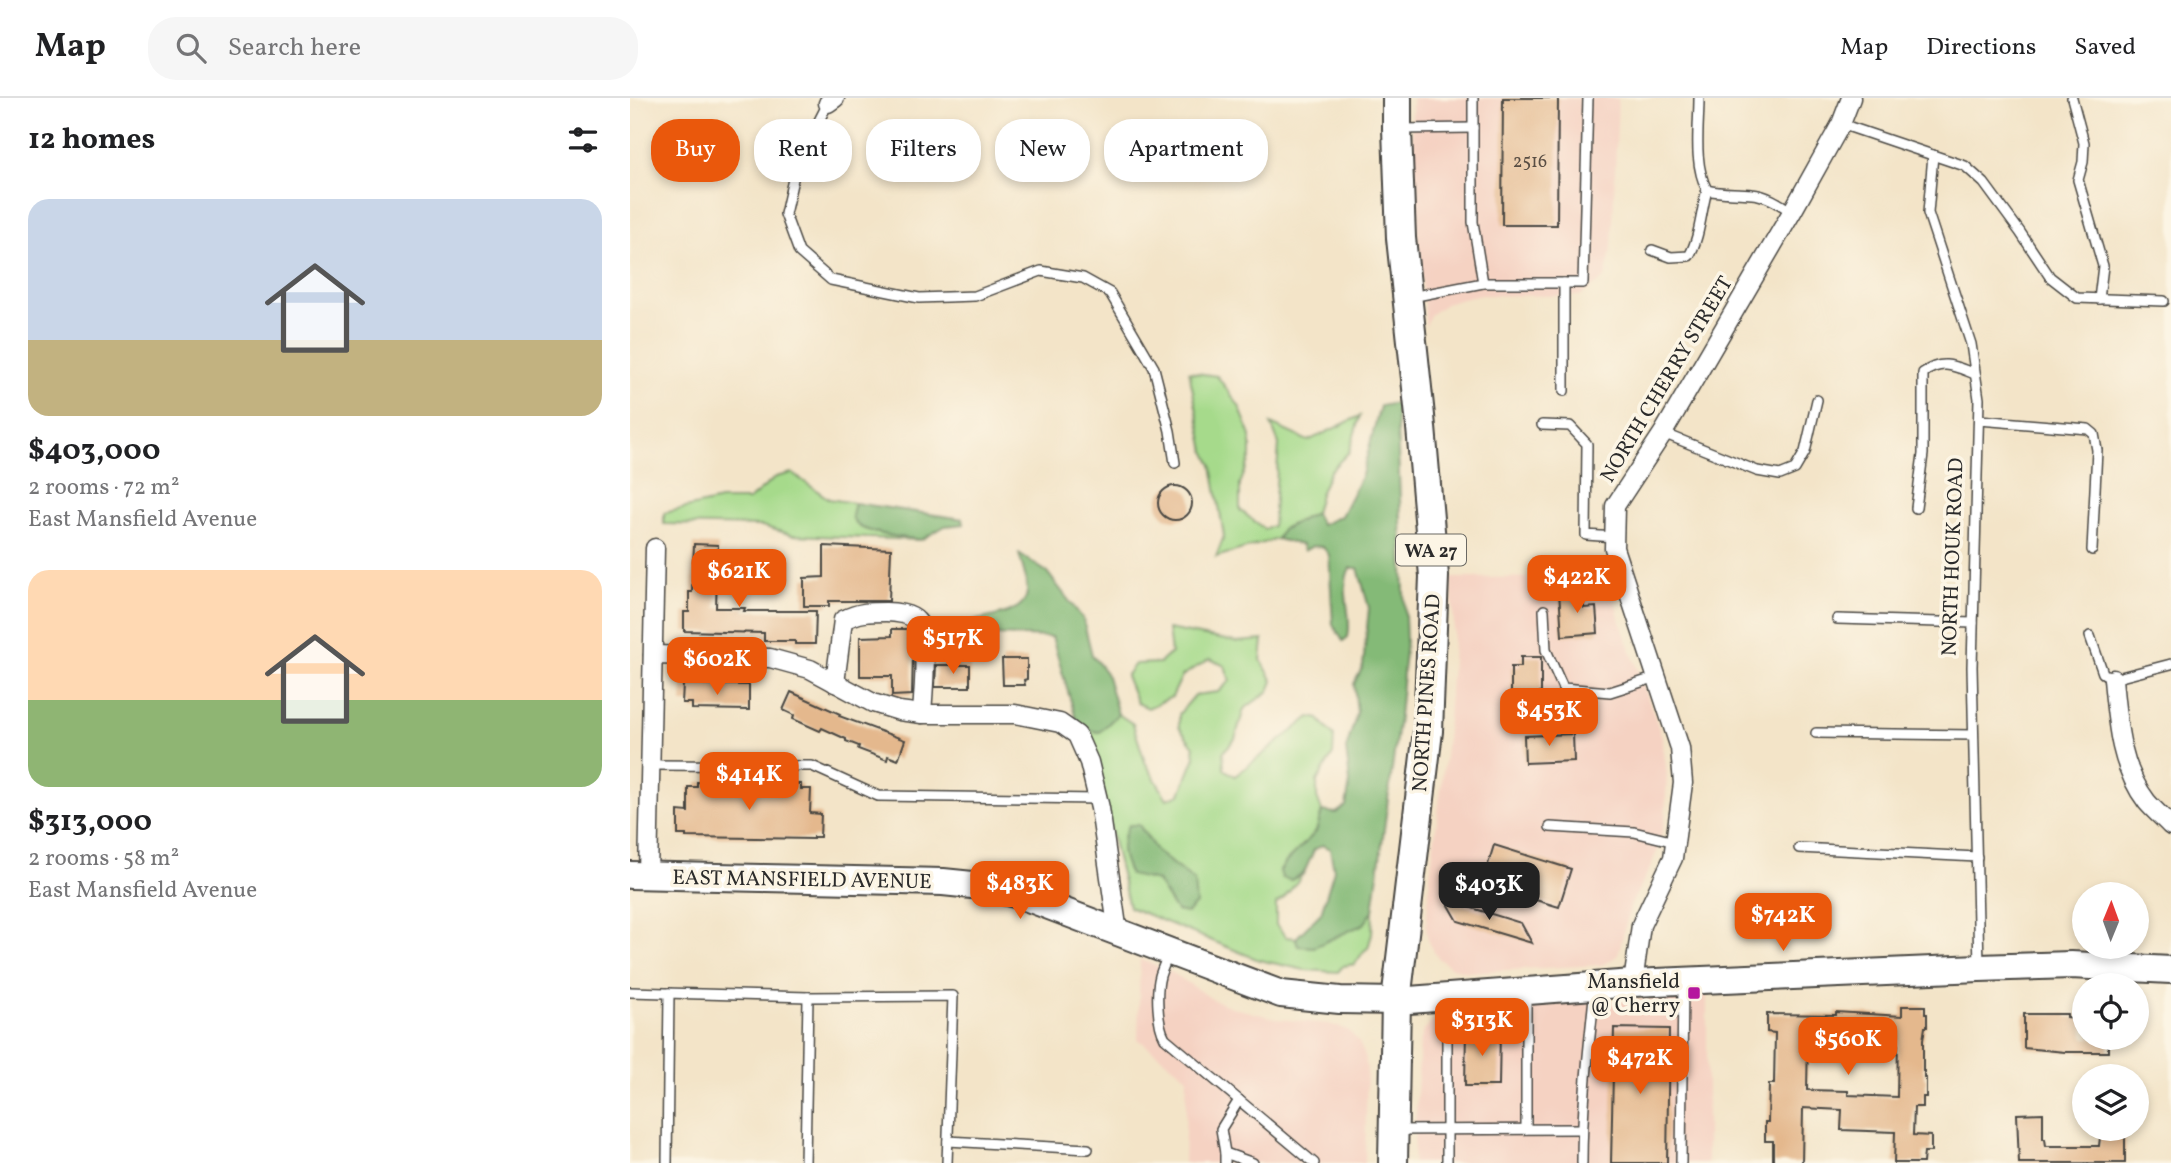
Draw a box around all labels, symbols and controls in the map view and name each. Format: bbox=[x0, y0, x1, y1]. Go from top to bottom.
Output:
search box bbox=[148, 17, 638, 80]
text: Map bbox=[35, 25, 106, 71]
icon: search bbox=[172, 29, 210, 67]
text: Search here bbox=[228, 30, 361, 66]
text: Map bbox=[1840, 31, 1888, 65]
text: Directions bbox=[1926, 31, 2036, 65]
text: Saved bbox=[2074, 31, 2136, 65]
text: 12 homes bbox=[28, 119, 155, 161]
chip: Buy bbox=[651, 119, 740, 182]
chip: Rent bbox=[754, 119, 852, 182]
chip: Filters bbox=[866, 119, 981, 182]
chip: New bbox=[995, 119, 1090, 182]
chip: Apartment bbox=[1104, 119, 1268, 182]
icon: filters bbox=[564, 121, 602, 159]
house number: 2516 bbox=[1513, 150, 1547, 175]
icon: home bbox=[252, 245, 378, 371]
street label: NORTH CHERRY STREET bbox=[1594, 271, 1741, 488]
text: $403,000 bbox=[28, 430, 160, 472]
street label: NORTH HOUK ROAD bbox=[1936, 457, 1971, 657]
text: 2 rooms · 72 m² bbox=[28, 472, 179, 504]
text: East Mansfield Avenue bbox=[28, 504, 257, 536]
road number: WA 27 bbox=[1396, 534, 1466, 565]
pin: $621K bbox=[690, 550, 788, 609]
text: $621K bbox=[707, 556, 771, 588]
pin: $422K bbox=[1528, 556, 1626, 615]
text: $422K bbox=[1543, 562, 1611, 594]
street label: NORTH PINES ROAD bbox=[1406, 593, 1449, 793]
icon: home bbox=[252, 616, 378, 742]
pin: $517K bbox=[904, 616, 1002, 676]
text: $517K bbox=[923, 623, 983, 655]
pin: $602K bbox=[668, 638, 766, 697]
text: $602K bbox=[683, 644, 751, 676]
pin: $453K bbox=[1500, 688, 1598, 748]
text: $453K bbox=[1516, 695, 1582, 727]
pin: $414K bbox=[700, 752, 798, 812]
text: $414K bbox=[716, 759, 782, 791]
text: $313,000 bbox=[28, 801, 152, 843]
text: 2 rooms · 58 m² bbox=[28, 843, 179, 875]
pin: $483K bbox=[971, 862, 1069, 921]
pin: $403K bbox=[1440, 862, 1538, 922]
street label: EAST MANSFIELD AVENUE bbox=[672, 864, 932, 897]
text: $483K bbox=[986, 868, 1054, 900]
text: $403K bbox=[1455, 869, 1523, 901]
text: East Mansfield Avenue bbox=[28, 875, 257, 907]
north arrow bbox=[2072, 882, 2149, 959]
map controls bbox=[2072, 882, 2149, 1141]
pin: $742K bbox=[1734, 894, 1832, 953]
text: $742K bbox=[1751, 900, 1815, 932]
place label: Mansfield @ Cherry bbox=[1587, 968, 1681, 1021]
button: locate bbox=[2072, 973, 2149, 1050]
marker: Mansfield @ Cherry bbox=[1686, 985, 1702, 1001]
pin: $313K bbox=[1433, 998, 1531, 1058]
text: $313K bbox=[1451, 1005, 1513, 1037]
pin: $560K bbox=[1799, 1018, 1897, 1077]
text: $560K bbox=[1814, 1024, 1882, 1056]
pin: $472K bbox=[1591, 1037, 1689, 1096]
text: $472K bbox=[1607, 1043, 1673, 1075]
button: layers bbox=[2072, 1064, 2149, 1141]

